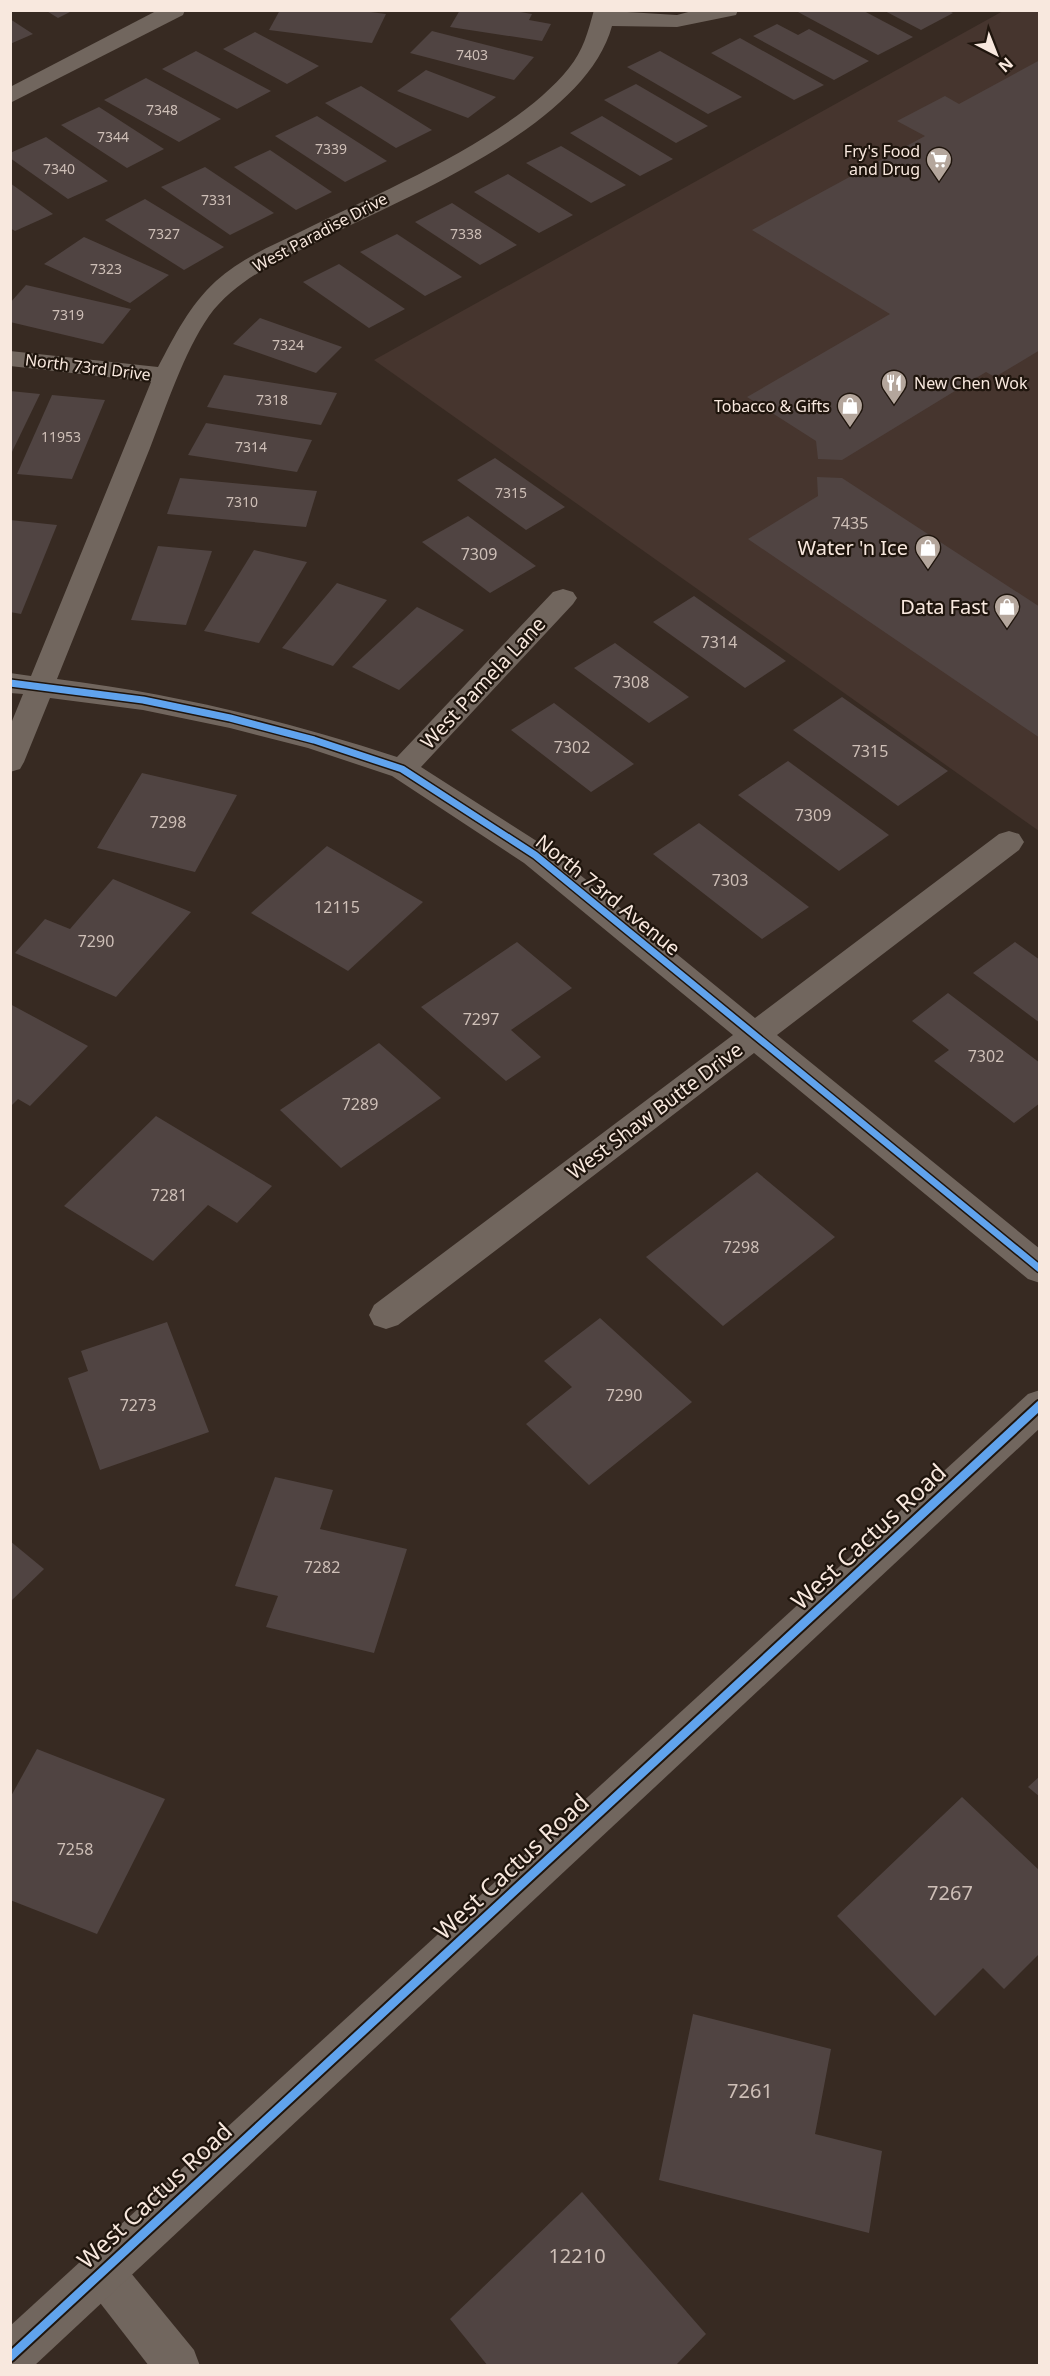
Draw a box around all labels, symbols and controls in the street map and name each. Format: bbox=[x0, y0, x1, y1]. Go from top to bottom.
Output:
north arrow bbox=[966, 24, 1026, 84]
house number: 7403 bbox=[456, 45, 488, 64]
text: N bbox=[994, 53, 1018, 78]
house number: 7348 bbox=[146, 100, 178, 119]
house number: 7344 bbox=[97, 127, 129, 146]
house number: 7339 bbox=[315, 139, 347, 158]
place label: Fry's Food and Drug bbox=[844, 140, 920, 180]
supermarket icon: Fry's Food and Drug bbox=[924, 145, 954, 183]
house number: 7340 bbox=[43, 159, 75, 178]
street label: West Paradise Drive bbox=[249, 187, 391, 277]
house number: 7331 bbox=[201, 190, 233, 209]
house number: 7327 bbox=[148, 224, 180, 243]
house number: 7338 bbox=[450, 224, 482, 243]
house number: 7323 bbox=[90, 259, 122, 278]
house number: 7319 bbox=[52, 305, 84, 324]
house number: 7324 bbox=[272, 335, 304, 354]
street label: North 73rd Drive bbox=[24, 348, 152, 386]
restaurant icon: New Chen Wok bbox=[879, 368, 909, 406]
place label: New Chen Wok bbox=[914, 372, 1028, 394]
house number: 7318 bbox=[256, 390, 288, 409]
shop icon: Tobacco & Gifts bbox=[835, 391, 865, 429]
place label: Tobacco & Gifts bbox=[714, 395, 830, 417]
house number: 11953 bbox=[41, 427, 81, 446]
house number: 7314 bbox=[235, 437, 267, 456]
house number: 7315 bbox=[495, 483, 527, 502]
house number: 7310 bbox=[226, 492, 258, 511]
house number: 7435 bbox=[832, 512, 868, 534]
shop icon: Water 'n Ice bbox=[913, 533, 943, 571]
place label: Water 'n Ice bbox=[798, 534, 908, 561]
house number: 7309 bbox=[461, 543, 497, 565]
shop icon: Data Fast bbox=[992, 592, 1022, 630]
place label: Data Fast bbox=[900, 593, 988, 620]
street label: West Pamela Lane bbox=[414, 611, 551, 755]
house number: 7314 bbox=[701, 631, 737, 653]
house number: 7308 bbox=[613, 671, 649, 693]
house number: 7302 bbox=[554, 736, 590, 758]
house number: 7315 bbox=[852, 740, 888, 762]
house number: 7309 bbox=[795, 804, 831, 826]
house number: 7298 bbox=[150, 811, 186, 833]
street label: North 73rd Avenue bbox=[530, 828, 686, 961]
house number: 7303 bbox=[712, 869, 748, 891]
house number: 12115 bbox=[314, 896, 360, 918]
house number: 7290 bbox=[78, 930, 114, 952]
house number: 7297 bbox=[463, 1008, 499, 1030]
street label: West Shaw Butte Drive bbox=[562, 1036, 748, 1185]
house number: 7302 bbox=[968, 1045, 1004, 1067]
house number: 7289 bbox=[342, 1093, 378, 1115]
house number: 7281 bbox=[151, 1184, 187, 1206]
house number: 7298 bbox=[723, 1236, 759, 1258]
house number: 7290 bbox=[606, 1384, 642, 1406]
house number: 7273 bbox=[120, 1394, 156, 1416]
street label: West Cactus Road bbox=[783, 1455, 953, 1616]
house number: 7282 bbox=[304, 1556, 340, 1578]
street label: West Cactus Road bbox=[426, 1785, 596, 1946]
house number: 7258 bbox=[57, 1838, 93, 1860]
house number: 7267 bbox=[927, 1879, 973, 1906]
house number: 7261 bbox=[727, 2077, 773, 2104]
street label: West Cactus Road bbox=[69, 2114, 239, 2275]
house number: 12210 bbox=[548, 2242, 606, 2269]

